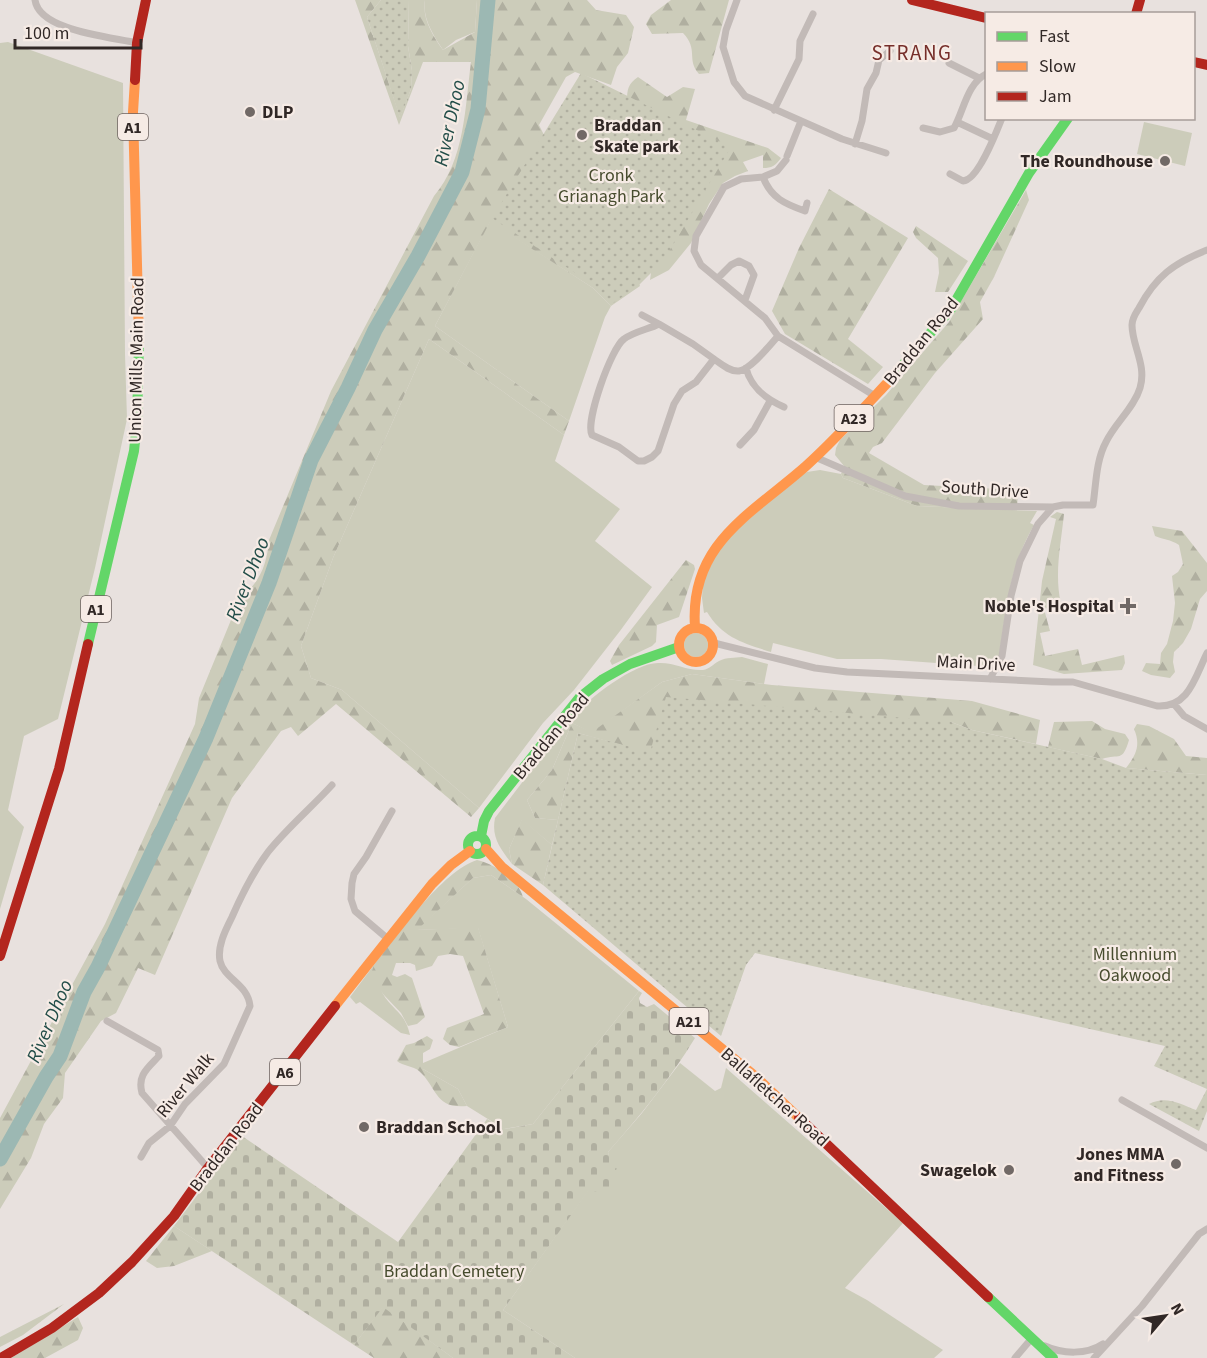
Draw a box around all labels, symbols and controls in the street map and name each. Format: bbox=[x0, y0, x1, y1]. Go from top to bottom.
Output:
scale bar bbox=[15, 12, 141, 50]
legend bbox=[985, 12, 1195, 120]
text: 100 m bbox=[24, 21, 69, 46]
text: Fast bbox=[1039, 24, 1070, 49]
district label: STRANG bbox=[872, 38, 952, 68]
text: Slow bbox=[1039, 54, 1076, 79]
water label: River Dhoo bbox=[427, 77, 473, 169]
text: Jam bbox=[1039, 84, 1072, 109]
place label: DLP bbox=[262, 100, 294, 125]
marker: DLP bbox=[243, 105, 257, 119]
place label: Braddan Skate park bbox=[594, 113, 679, 159]
road number: A1 bbox=[118, 114, 148, 140]
marker: Braddan Skate park bbox=[575, 128, 589, 142]
place label: The Roundhouse bbox=[1020, 149, 1153, 174]
marker: The Roundhouse bbox=[1158, 154, 1172, 168]
park label: Cronk Grianagh Park bbox=[558, 163, 664, 209]
street label: Union Mills Main Road bbox=[123, 277, 150, 443]
street label: Braddan Road bbox=[878, 292, 965, 391]
road number: A23 bbox=[834, 405, 874, 431]
street label: South Drive bbox=[940, 474, 1030, 505]
water label: River Dhoo bbox=[219, 533, 277, 625]
place label: Noble's Hospital bbox=[984, 594, 1114, 619]
road number: A1 bbox=[81, 596, 111, 622]
marker: Noble's Hospital bbox=[1119, 597, 1137, 615]
street label: Main Drive bbox=[936, 649, 1016, 678]
street label: Braddan Road bbox=[508, 687, 595, 785]
park label: Millennium Oakwood bbox=[1093, 942, 1177, 988]
water label: River Dhoo bbox=[20, 975, 80, 1067]
road number: A21 bbox=[670, 1008, 708, 1034]
street label: Ballafletcher Road bbox=[715, 1042, 834, 1153]
street label: River Walk bbox=[151, 1047, 220, 1123]
road number: A6 bbox=[270, 1059, 300, 1085]
street label: Braddan Road bbox=[184, 1098, 269, 1197]
place label: Braddan School bbox=[376, 1115, 501, 1140]
marker: Braddan School bbox=[357, 1120, 371, 1134]
place label: Jones MMA and Fitness bbox=[1073, 1142, 1165, 1188]
marker: Jones MMA and Fitness bbox=[1169, 1157, 1183, 1171]
place label: Swagelok bbox=[920, 1158, 997, 1183]
marker: Swagelok bbox=[1002, 1163, 1016, 1177]
park label: Braddan Cemetery bbox=[384, 1259, 525, 1284]
north arrow bbox=[1135, 1286, 1195, 1346]
text: N bbox=[1165, 1299, 1189, 1319]

